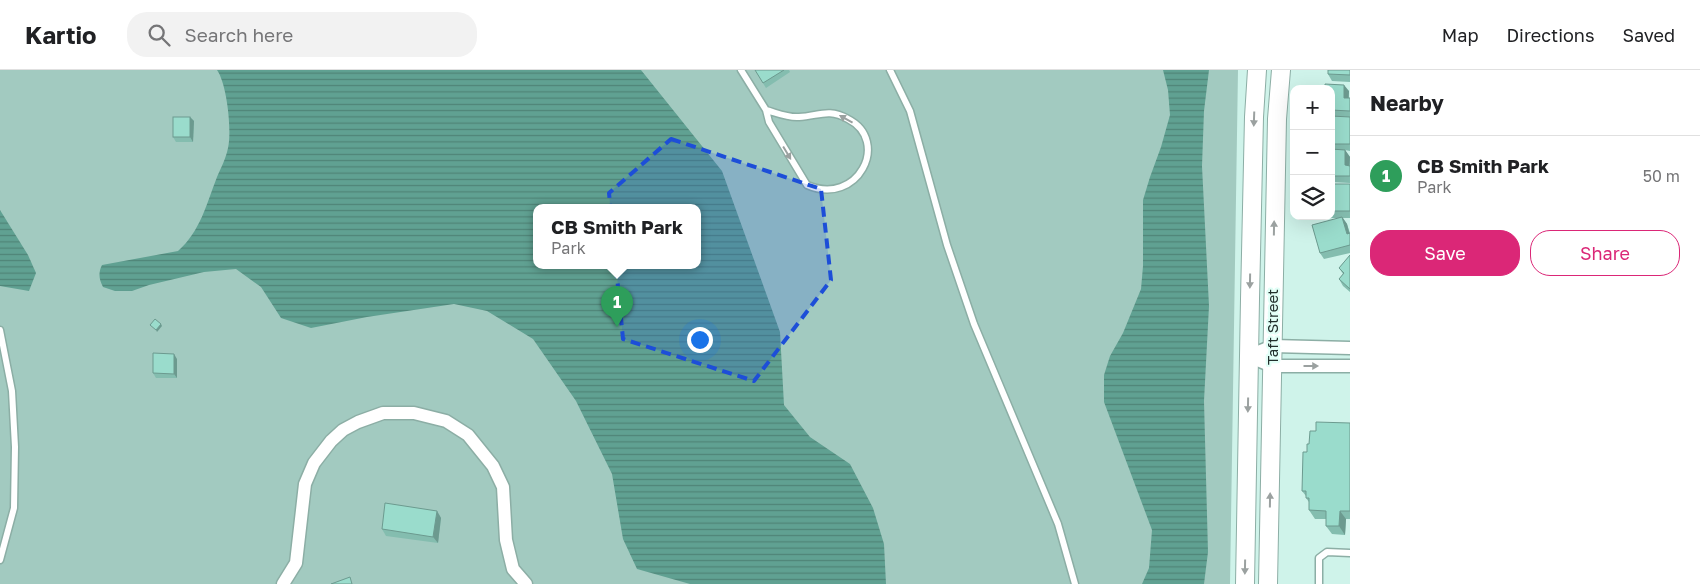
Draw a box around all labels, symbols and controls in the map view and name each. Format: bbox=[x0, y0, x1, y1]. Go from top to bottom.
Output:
search box bbox=[127, 12, 477, 57]
text: Kartio bbox=[25, 20, 97, 49]
icon: search bbox=[145, 21, 173, 49]
text: Search here bbox=[185, 23, 293, 46]
text: Map bbox=[1442, 24, 1478, 46]
text: Directions bbox=[1506, 24, 1594, 46]
text: Saved bbox=[1622, 24, 1675, 46]
map controls bbox=[1290, 85, 1335, 220]
button: + bbox=[1290, 85, 1335, 130]
text: Nearby bbox=[1370, 90, 1444, 116]
one-way arrow bbox=[1250, 111, 1258, 127]
one-way arrow bbox=[839, 115, 854, 123]
button: − bbox=[1290, 130, 1335, 175]
one-way arrow bbox=[783, 146, 792, 159]
text: CB Smith Park bbox=[1417, 154, 1549, 177]
text: 1 bbox=[1382, 166, 1390, 186]
text: 50 m bbox=[1643, 166, 1680, 186]
button: layers bbox=[1290, 175, 1335, 220]
text: Park bbox=[1417, 177, 1452, 197]
popup bbox=[533, 204, 701, 269]
text: CB Smith Park bbox=[551, 215, 683, 238]
one-way arrow bbox=[1271, 219, 1279, 235]
button: Save bbox=[1370, 230, 1520, 276]
button: Share bbox=[1530, 230, 1680, 276]
text: Park bbox=[551, 238, 586, 258]
one-way arrow bbox=[1246, 273, 1254, 289]
pin: 1 bbox=[601, 286, 633, 327]
street label: Taft Street bbox=[1263, 289, 1281, 365]
your location bbox=[687, 327, 713, 353]
one-way arrow bbox=[1303, 362, 1319, 370]
one-way arrow bbox=[1243, 397, 1251, 413]
one-way arrow bbox=[1266, 492, 1274, 508]
one-way arrow bbox=[1241, 560, 1249, 576]

